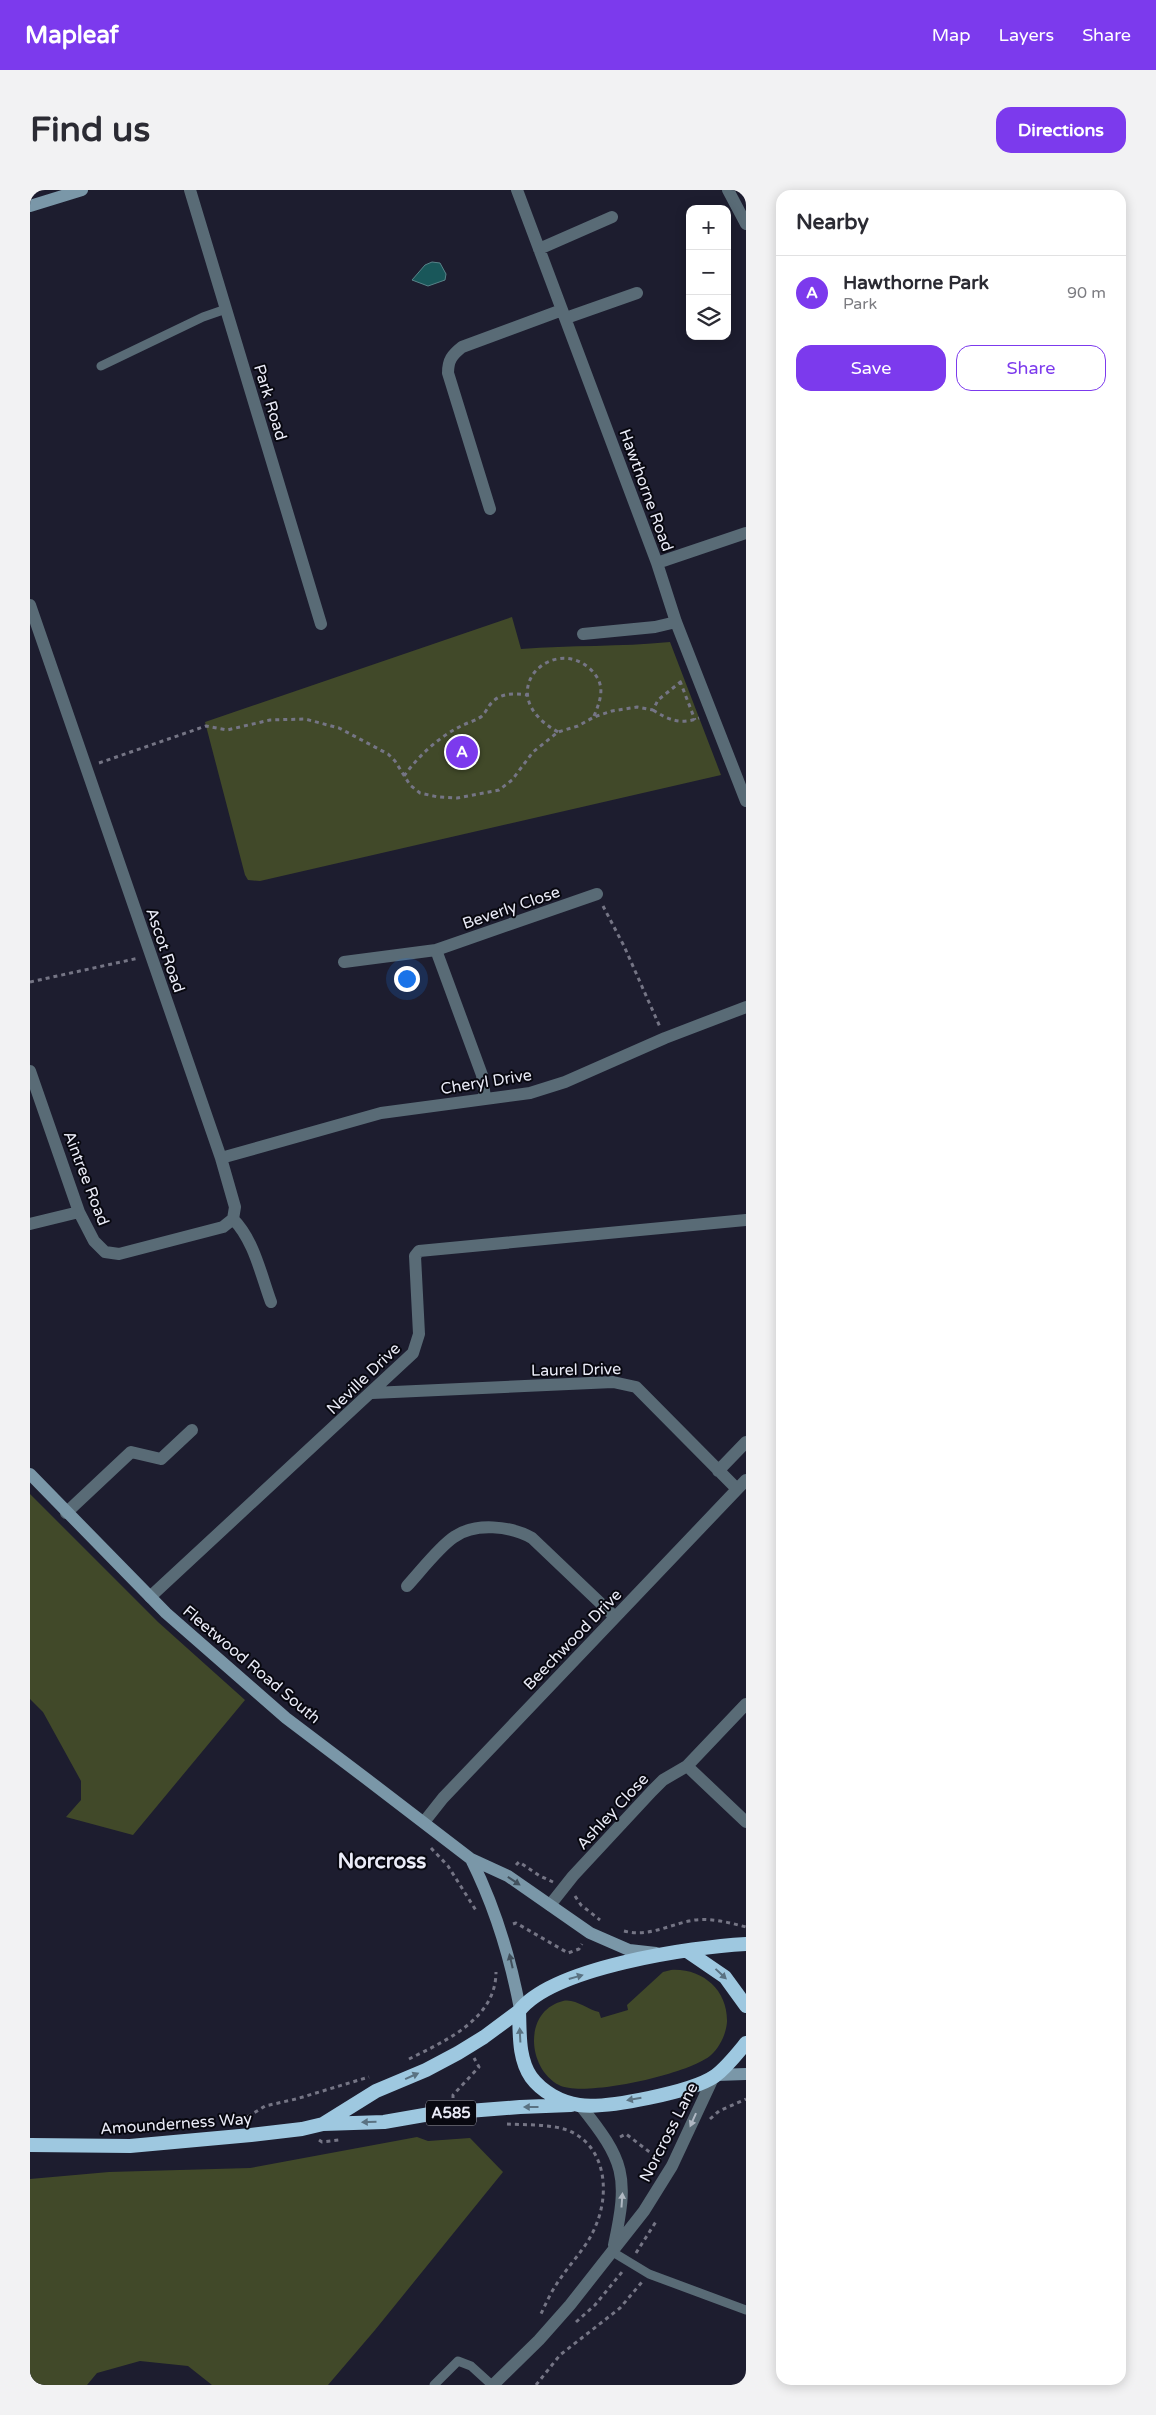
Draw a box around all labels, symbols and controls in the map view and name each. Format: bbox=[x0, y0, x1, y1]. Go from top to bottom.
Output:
text: Mapleaf bbox=[25, 21, 119, 50]
text: Map bbox=[932, 24, 971, 46]
text: Layers bbox=[999, 24, 1054, 46]
text: Share bbox=[1082, 24, 1131, 46]
button: Directions bbox=[996, 107, 1126, 153]
text: Find us bbox=[30, 109, 150, 151]
map controls bbox=[686, 205, 731, 340]
button: + bbox=[686, 205, 731, 250]
text: Nearby bbox=[796, 210, 869, 235]
button: − bbox=[686, 250, 731, 295]
text: Hawthorne Park bbox=[843, 272, 989, 294]
text: A bbox=[806, 283, 818, 303]
text: 90 m bbox=[1067, 283, 1106, 303]
text: Park bbox=[843, 294, 877, 314]
button: layers bbox=[686, 295, 731, 340]
button: Save bbox=[796, 345, 946, 391]
button: Share bbox=[956, 345, 1106, 391]
street label: Park Road bbox=[249, 362, 291, 443]
street label: Hawthorne Road bbox=[615, 426, 677, 554]
pin: A bbox=[446, 733, 478, 771]
street label: Beverly Close bbox=[460, 882, 563, 934]
street label: Ascot Road bbox=[141, 905, 189, 995]
your location bbox=[394, 966, 420, 992]
street label: Cheryl Drive bbox=[439, 1065, 533, 1099]
street label: Aintree Road bbox=[59, 1128, 113, 1229]
street label: Neville Drive bbox=[323, 1339, 405, 1419]
street label: Laurel Drive bbox=[531, 1359, 621, 1381]
street label: Beechwood Drive bbox=[519, 1585, 626, 1694]
street label: Fleetwood Road South bbox=[178, 1601, 324, 1728]
street label: Ashley Close bbox=[572, 1770, 653, 1854]
district label: Norcross bbox=[338, 1849, 426, 1874]
one-way arrow bbox=[508, 1876, 521, 1886]
one-way arrow bbox=[506, 1953, 514, 1969]
one-way arrow bbox=[714, 1968, 726, 1980]
one-way arrow bbox=[569, 1972, 584, 1980]
one-way arrow bbox=[516, 2027, 524, 2043]
one-way arrow bbox=[405, 2072, 419, 2080]
street label: Norcross Lane bbox=[635, 2079, 703, 2186]
one-way arrow bbox=[626, 2096, 642, 2104]
road number: A585 bbox=[426, 2100, 476, 2126]
one-way arrow bbox=[522, 2103, 538, 2111]
street label: Amounderness Way bbox=[99, 2109, 253, 2139]
one-way arrow bbox=[689, 2113, 697, 2127]
one-way arrow bbox=[361, 2119, 377, 2127]
one-way arrow bbox=[619, 2192, 627, 2208]

